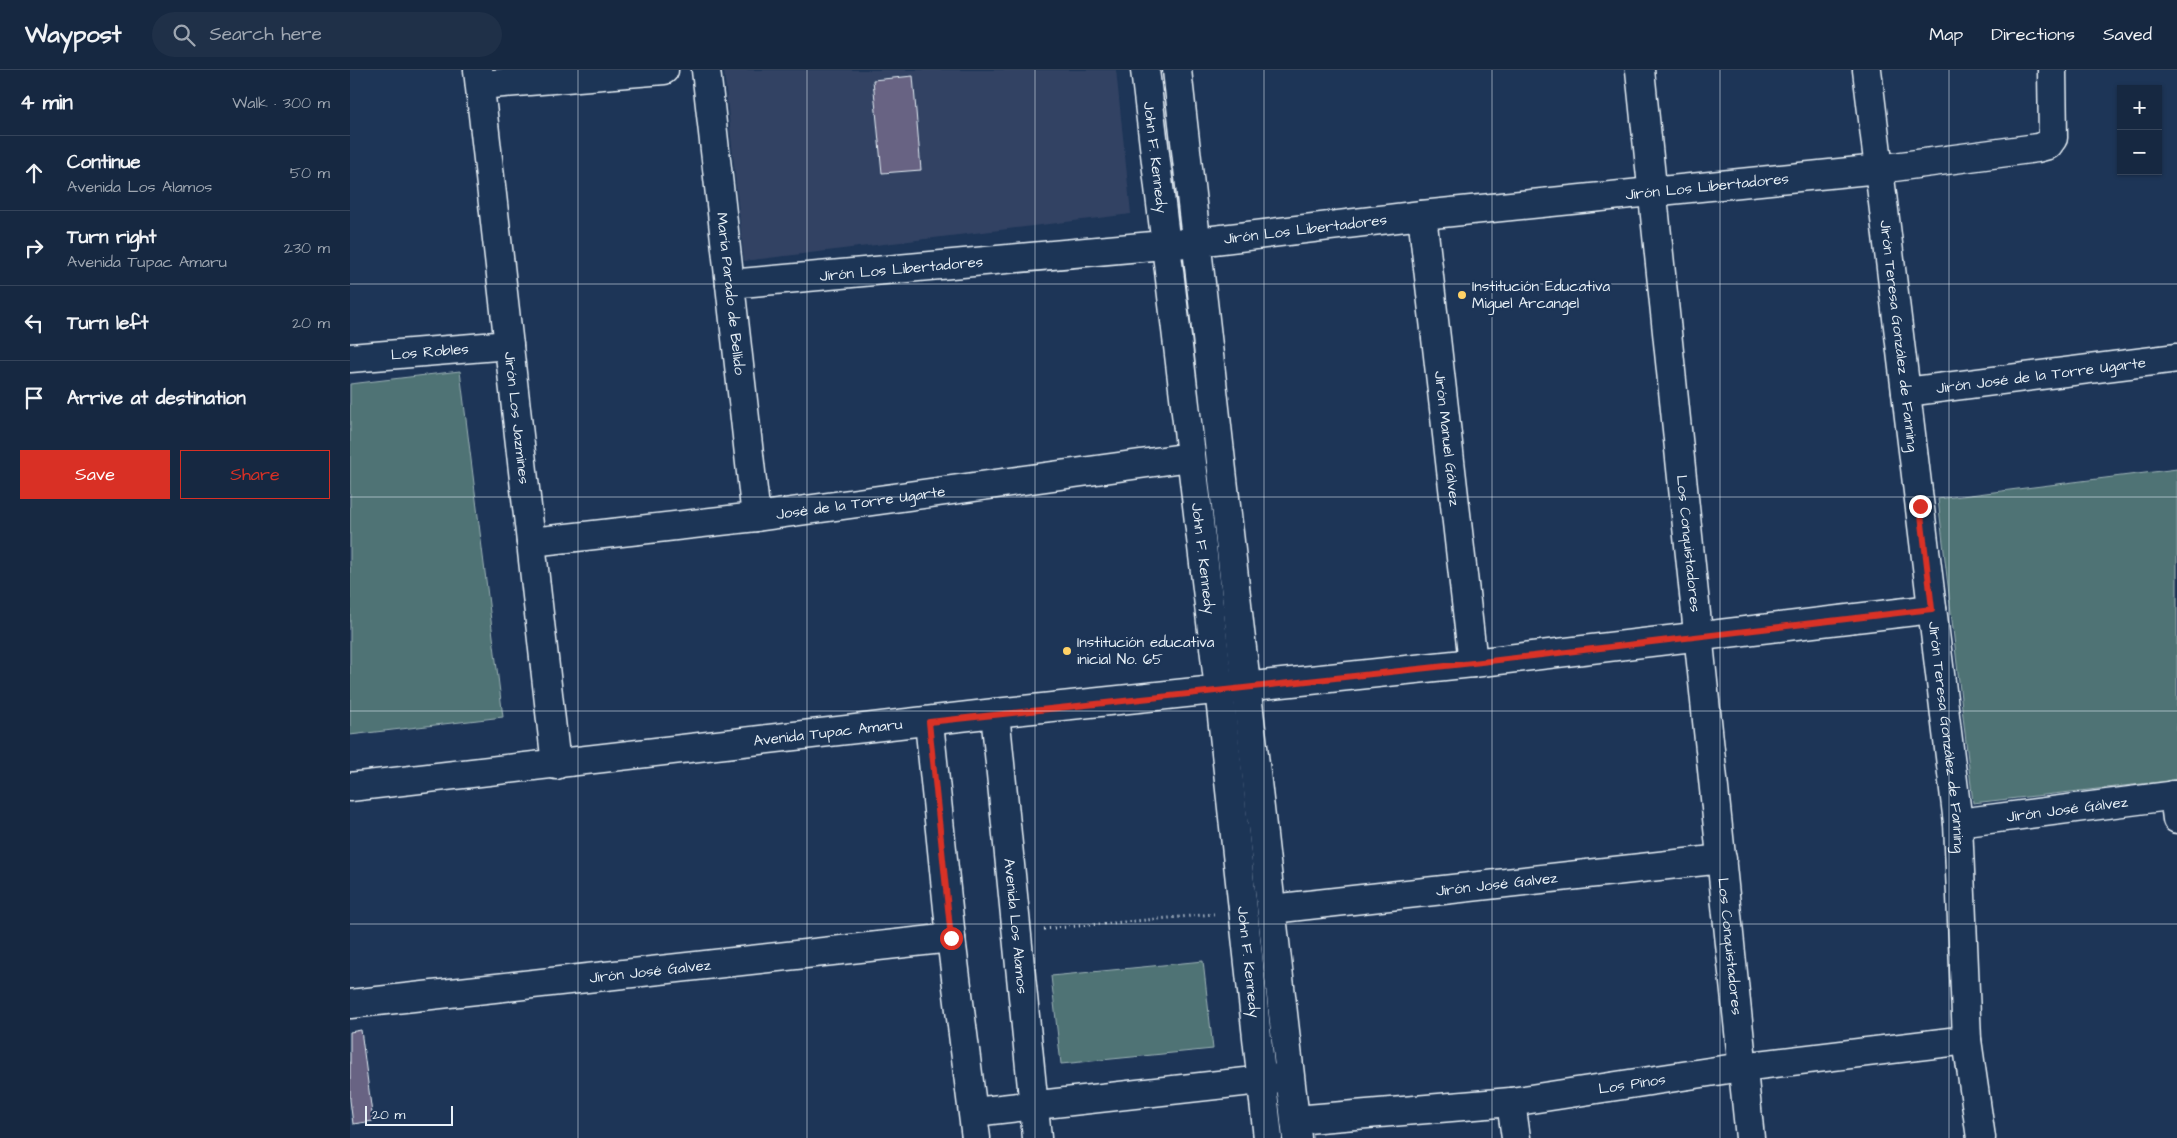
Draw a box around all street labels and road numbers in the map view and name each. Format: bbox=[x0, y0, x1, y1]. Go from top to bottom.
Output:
street label: John F. Kennedy bbox=[1138, 101, 1172, 214]
street label: Jirón Los Libertadores bbox=[1624, 168, 1790, 205]
street label: Jirón Los Libertadores bbox=[1223, 209, 1389, 250]
street label: María Parado de Bellido bbox=[711, 211, 750, 377]
street label: Jirón Teresa González de Fanning bbox=[1874, 219, 1923, 454]
street label: Jirón Los Libertadores bbox=[819, 251, 985, 287]
street label: Los Robles bbox=[390, 338, 470, 366]
street label: Jirón Los Jazmines bbox=[499, 351, 534, 486]
street label: Jirón José de la Torre Ugarte bbox=[1935, 352, 2147, 399]
street label: Jirón Manuel Gálvez bbox=[1429, 370, 1465, 508]
street label: Los Conquistadores bbox=[1671, 474, 1706, 614]
street label: José de la Torre Ugarte bbox=[775, 481, 947, 525]
street label: John F. Kennedy bbox=[1186, 502, 1220, 616]
street label: Jirón Teresa González de Fanning bbox=[1923, 620, 1969, 854]
street label: Avenida Tupac Amaru bbox=[752, 714, 904, 752]
street label: Jirón José Gálvez bbox=[2005, 791, 2130, 828]
street label: Avenida Los Alamos bbox=[998, 857, 1033, 995]
street label: Jirón José Galvez bbox=[1435, 867, 1559, 902]
street label: Los Conquistadores bbox=[1712, 877, 1747, 1017]
street label: John F. Kennedy bbox=[1232, 905, 1265, 1019]
street label: Jirón José Galvez bbox=[588, 954, 713, 989]
street label: Los Pinos bbox=[1597, 1069, 1667, 1100]

